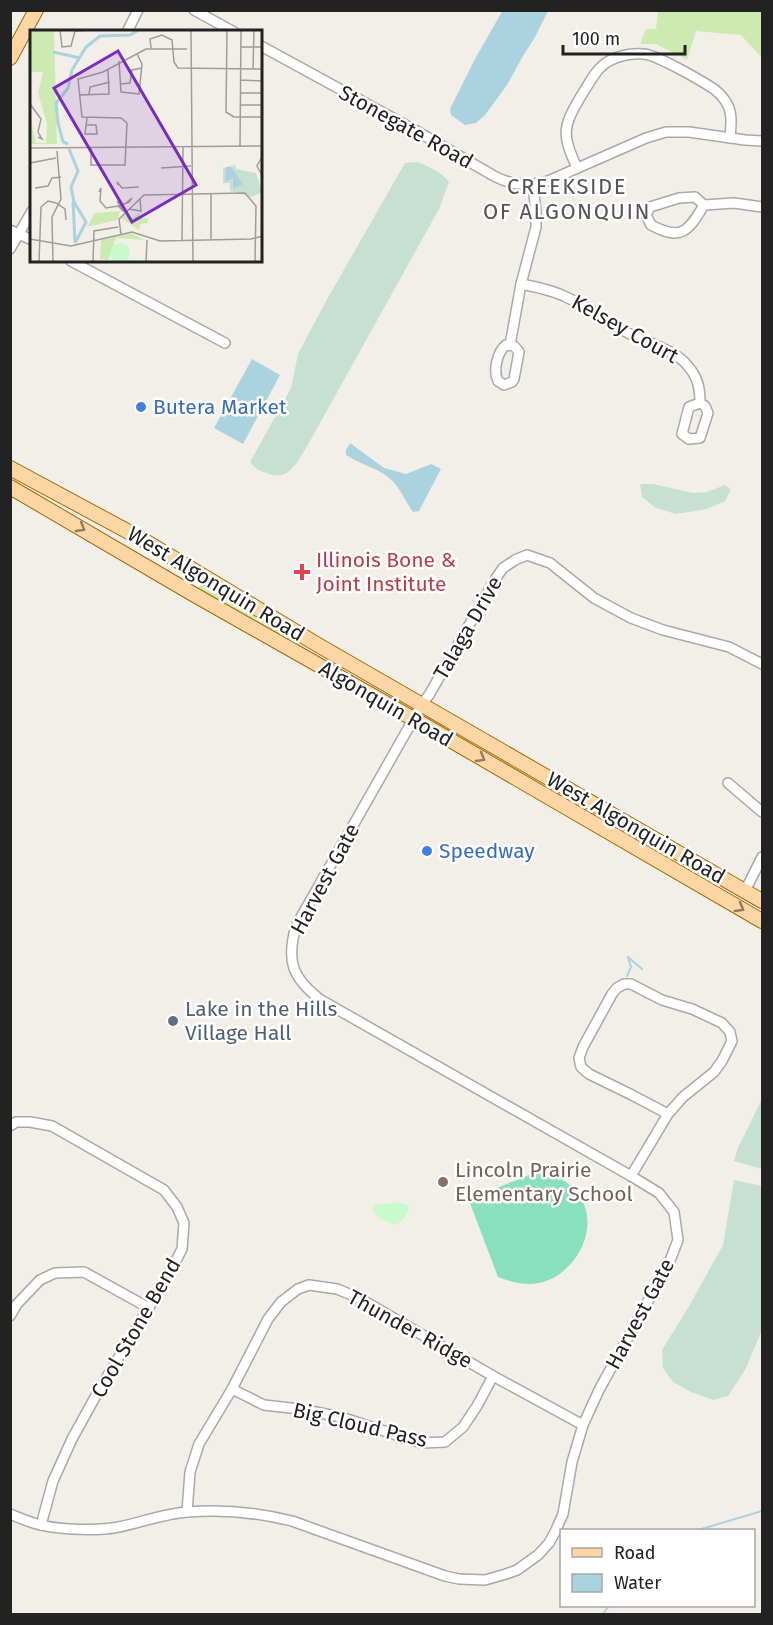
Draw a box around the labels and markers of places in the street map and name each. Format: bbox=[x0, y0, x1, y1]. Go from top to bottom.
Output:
place label: Butera Market bbox=[153, 394, 287, 420]
marker: Butera Market bbox=[134, 400, 148, 414]
place label: Illinois Bone & Joint Institute bbox=[316, 547, 456, 597]
marker: Illinois Bone & Joint Institute bbox=[293, 563, 311, 581]
place label: Speedway bbox=[439, 838, 535, 864]
marker: Speedway bbox=[420, 844, 434, 858]
place label: Lake in the Hills Village Hall bbox=[185, 996, 337, 1046]
marker: Lake in the Hills Village Hall bbox=[166, 1014, 180, 1028]
place label: Lincoln Prairie Elementary School bbox=[455, 1157, 633, 1207]
marker: Lincoln Prairie Elementary School bbox=[436, 1175, 450, 1189]

